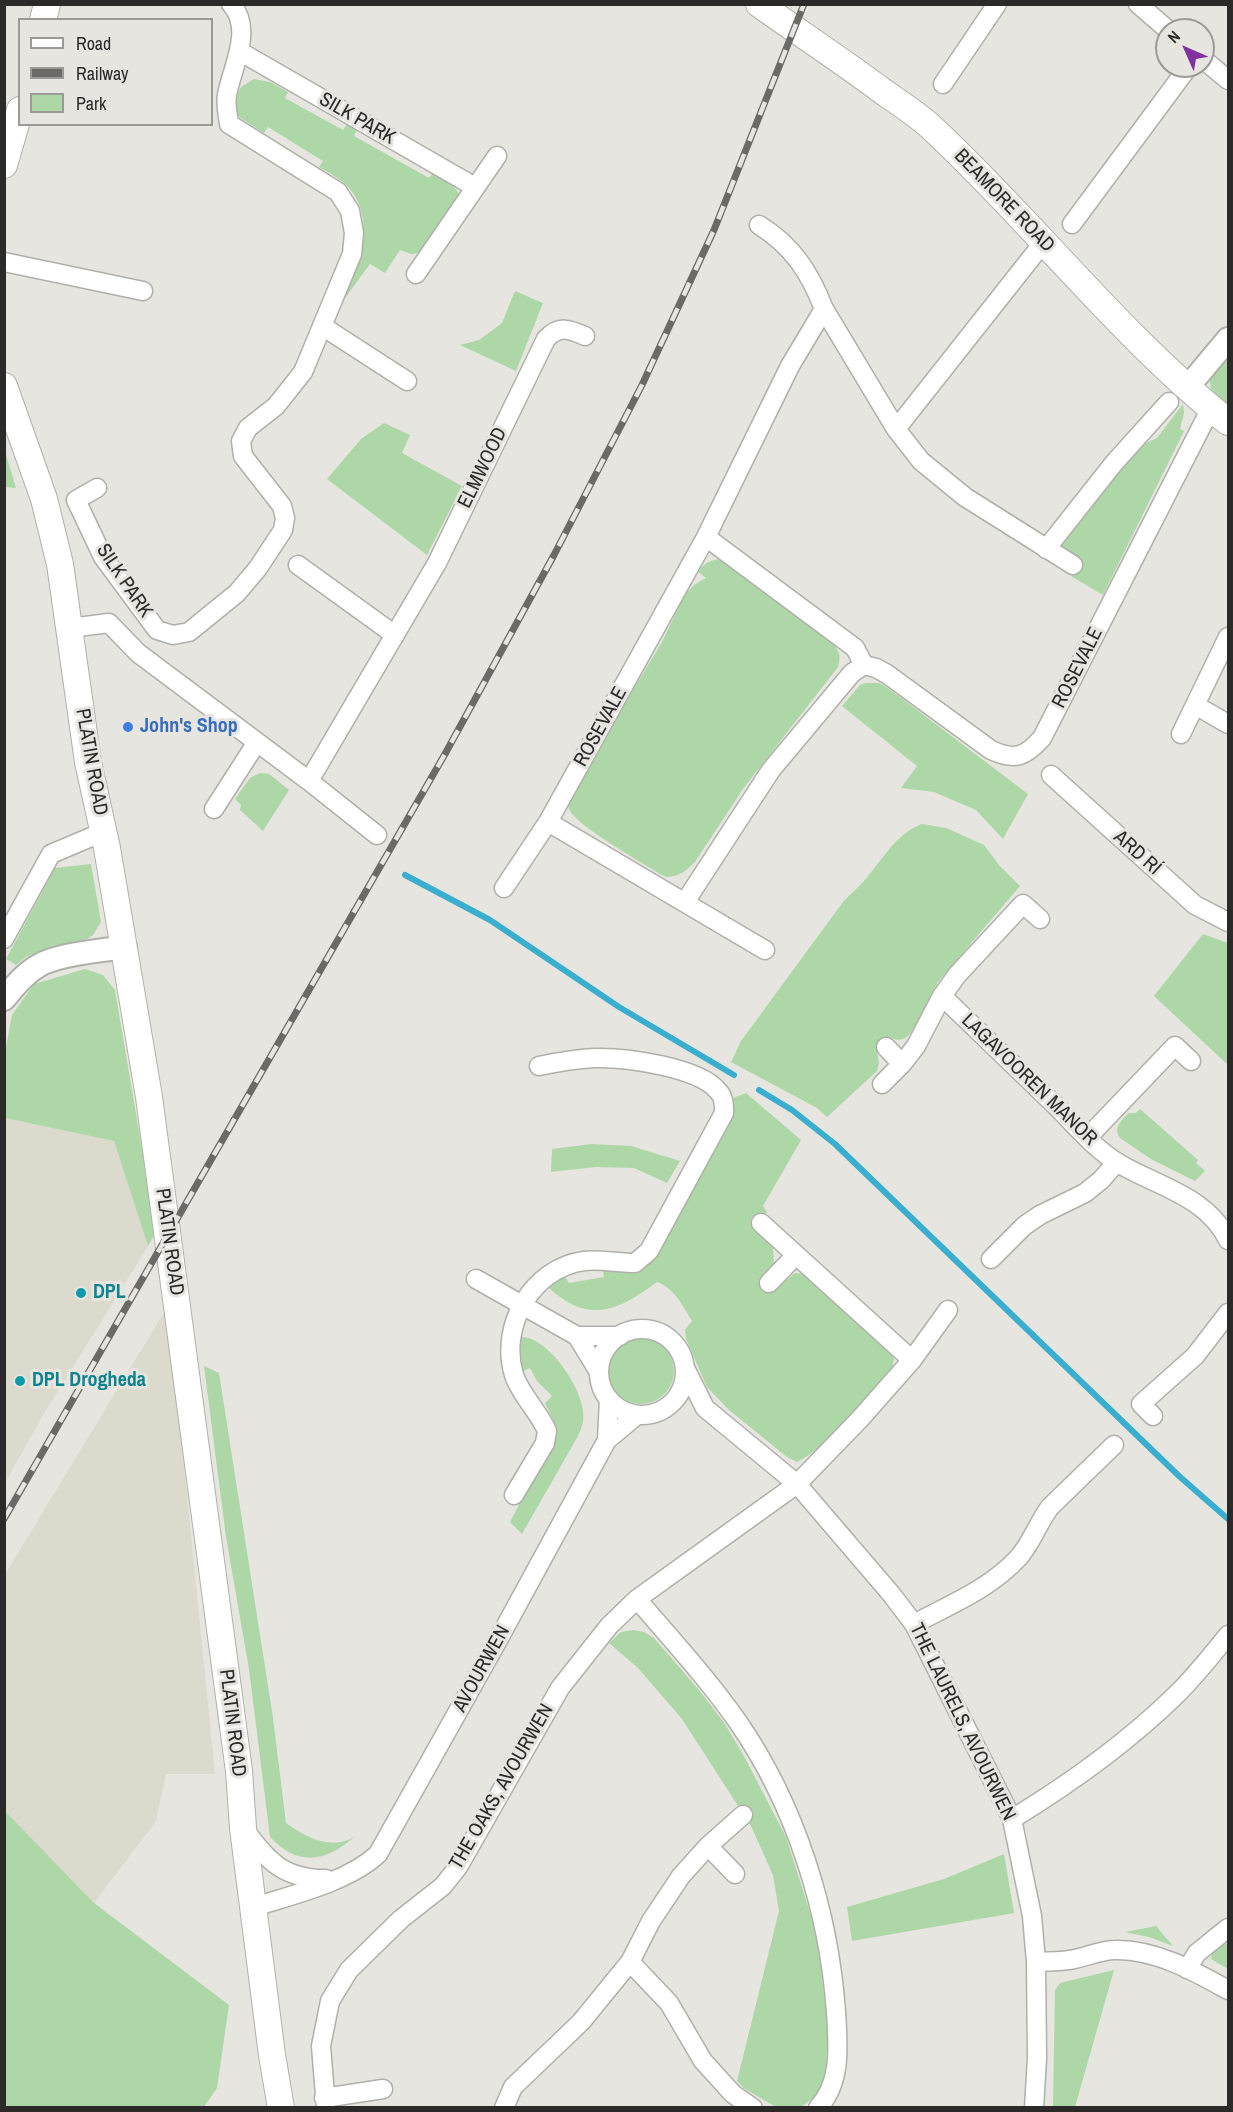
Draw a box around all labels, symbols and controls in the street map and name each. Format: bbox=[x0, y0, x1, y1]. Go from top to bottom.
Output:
legend bbox=[18, 18, 213, 126]
north arrow bbox=[1155, 18, 1215, 78]
text: N bbox=[1163, 26, 1185, 48]
text: Road bbox=[76, 31, 111, 56]
text: Railway bbox=[76, 61, 129, 86]
street label: SILK PARK bbox=[315, 88, 399, 150]
text: Park bbox=[76, 91, 106, 116]
street label: BEAMORE ROAD bbox=[949, 144, 1059, 258]
street label: ELMWOOD bbox=[453, 424, 513, 512]
street label: SILK PARK bbox=[91, 540, 157, 622]
street label: ROSEVALE bbox=[1048, 624, 1108, 712]
street label: ROSEVALE bbox=[569, 683, 633, 771]
street label: PLATIN ROAD bbox=[70, 707, 112, 817]
place label: John's Shop bbox=[140, 715, 238, 739]
marker: John's Shop bbox=[121, 720, 135, 734]
street label: ARD RÍ bbox=[1108, 825, 1166, 881]
street label: LAGAVOOREN MANOR bbox=[956, 1009, 1102, 1151]
street label: PLATIN ROAD bbox=[150, 1187, 188, 1297]
place label: DPL bbox=[93, 1281, 126, 1305]
marker: DPL bbox=[74, 1286, 88, 1300]
place label: DPL Drogheda bbox=[32, 1369, 146, 1393]
marker: DPL Drogheda bbox=[13, 1374, 27, 1388]
street label: THE LAURELS, AVOURWEN bbox=[904, 1620, 1020, 1824]
street label: AVOURWEN bbox=[448, 1622, 516, 1716]
street label: PLATIN ROAD bbox=[213, 1668, 251, 1778]
street label: THE OAKS, AVOURWEN bbox=[445, 1700, 559, 1874]

